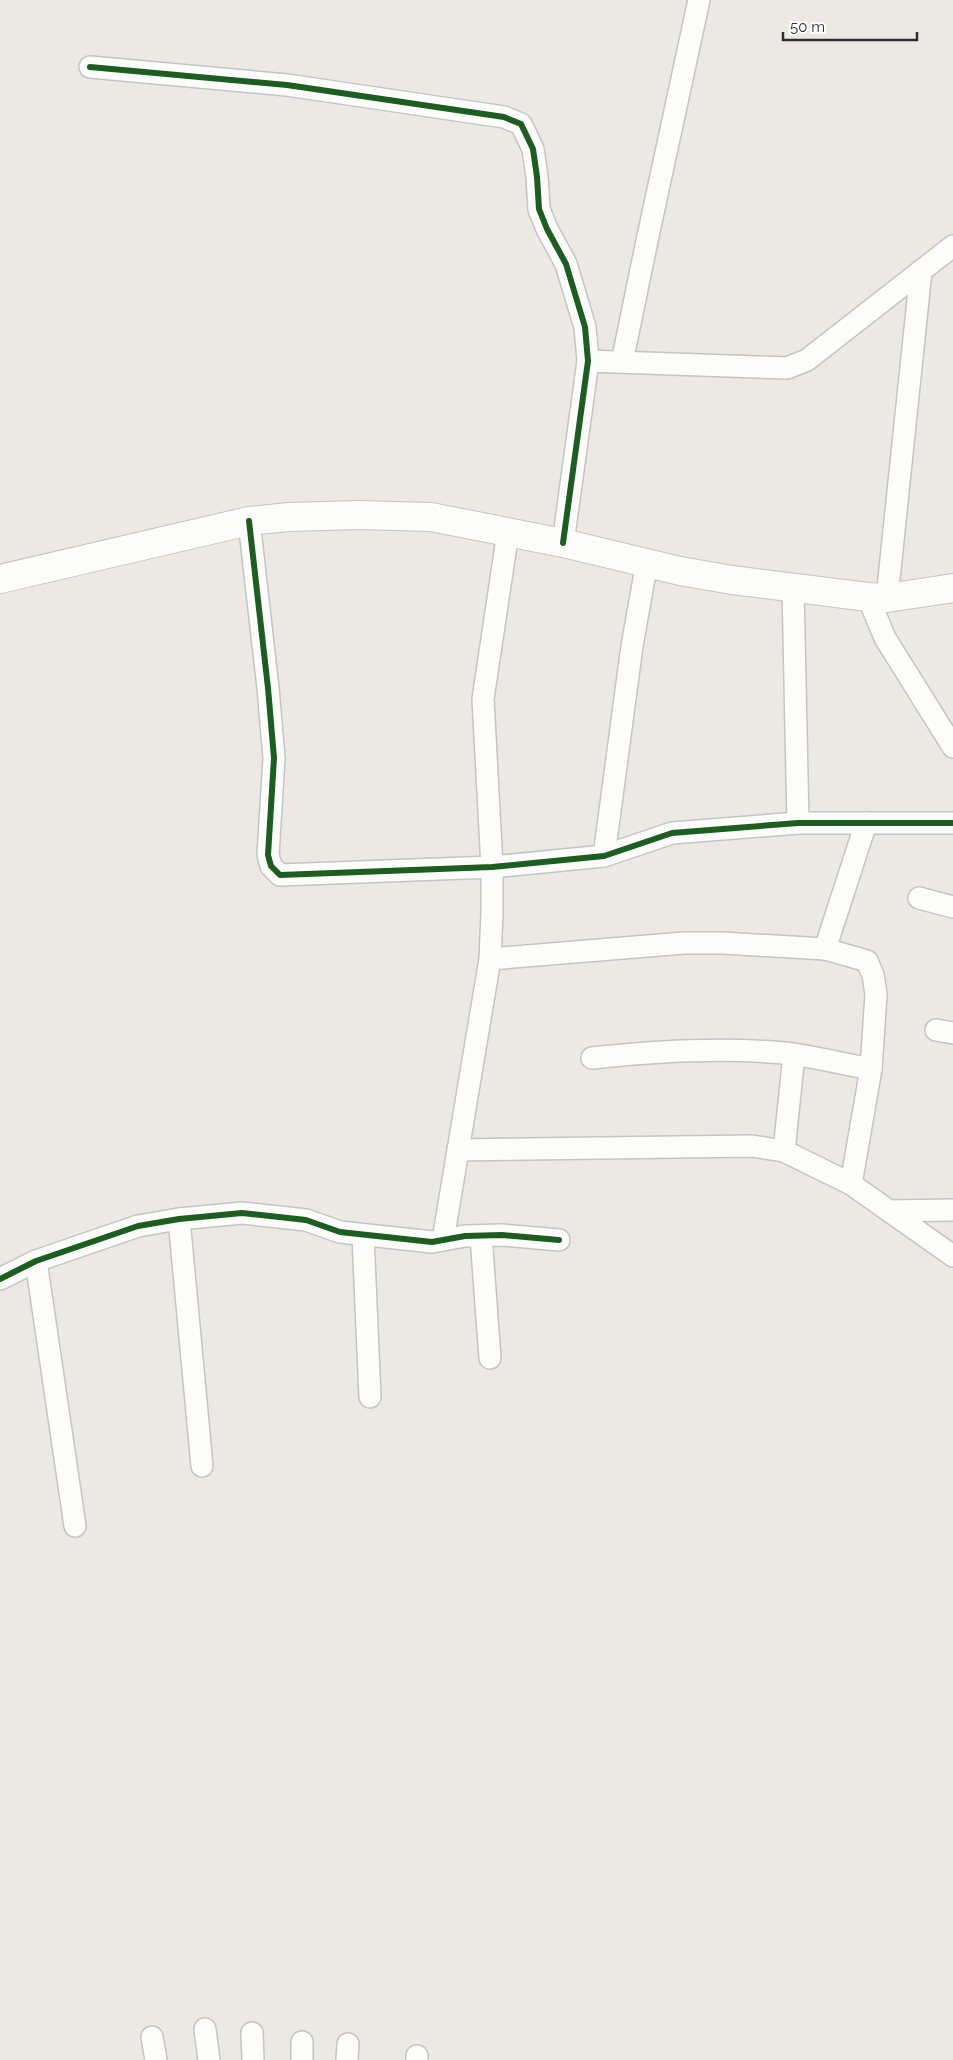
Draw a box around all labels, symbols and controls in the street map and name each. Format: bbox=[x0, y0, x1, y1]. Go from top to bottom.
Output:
scale bar bbox=[783, 10, 917, 42]
text: 50 m bbox=[790, 18, 825, 36]

